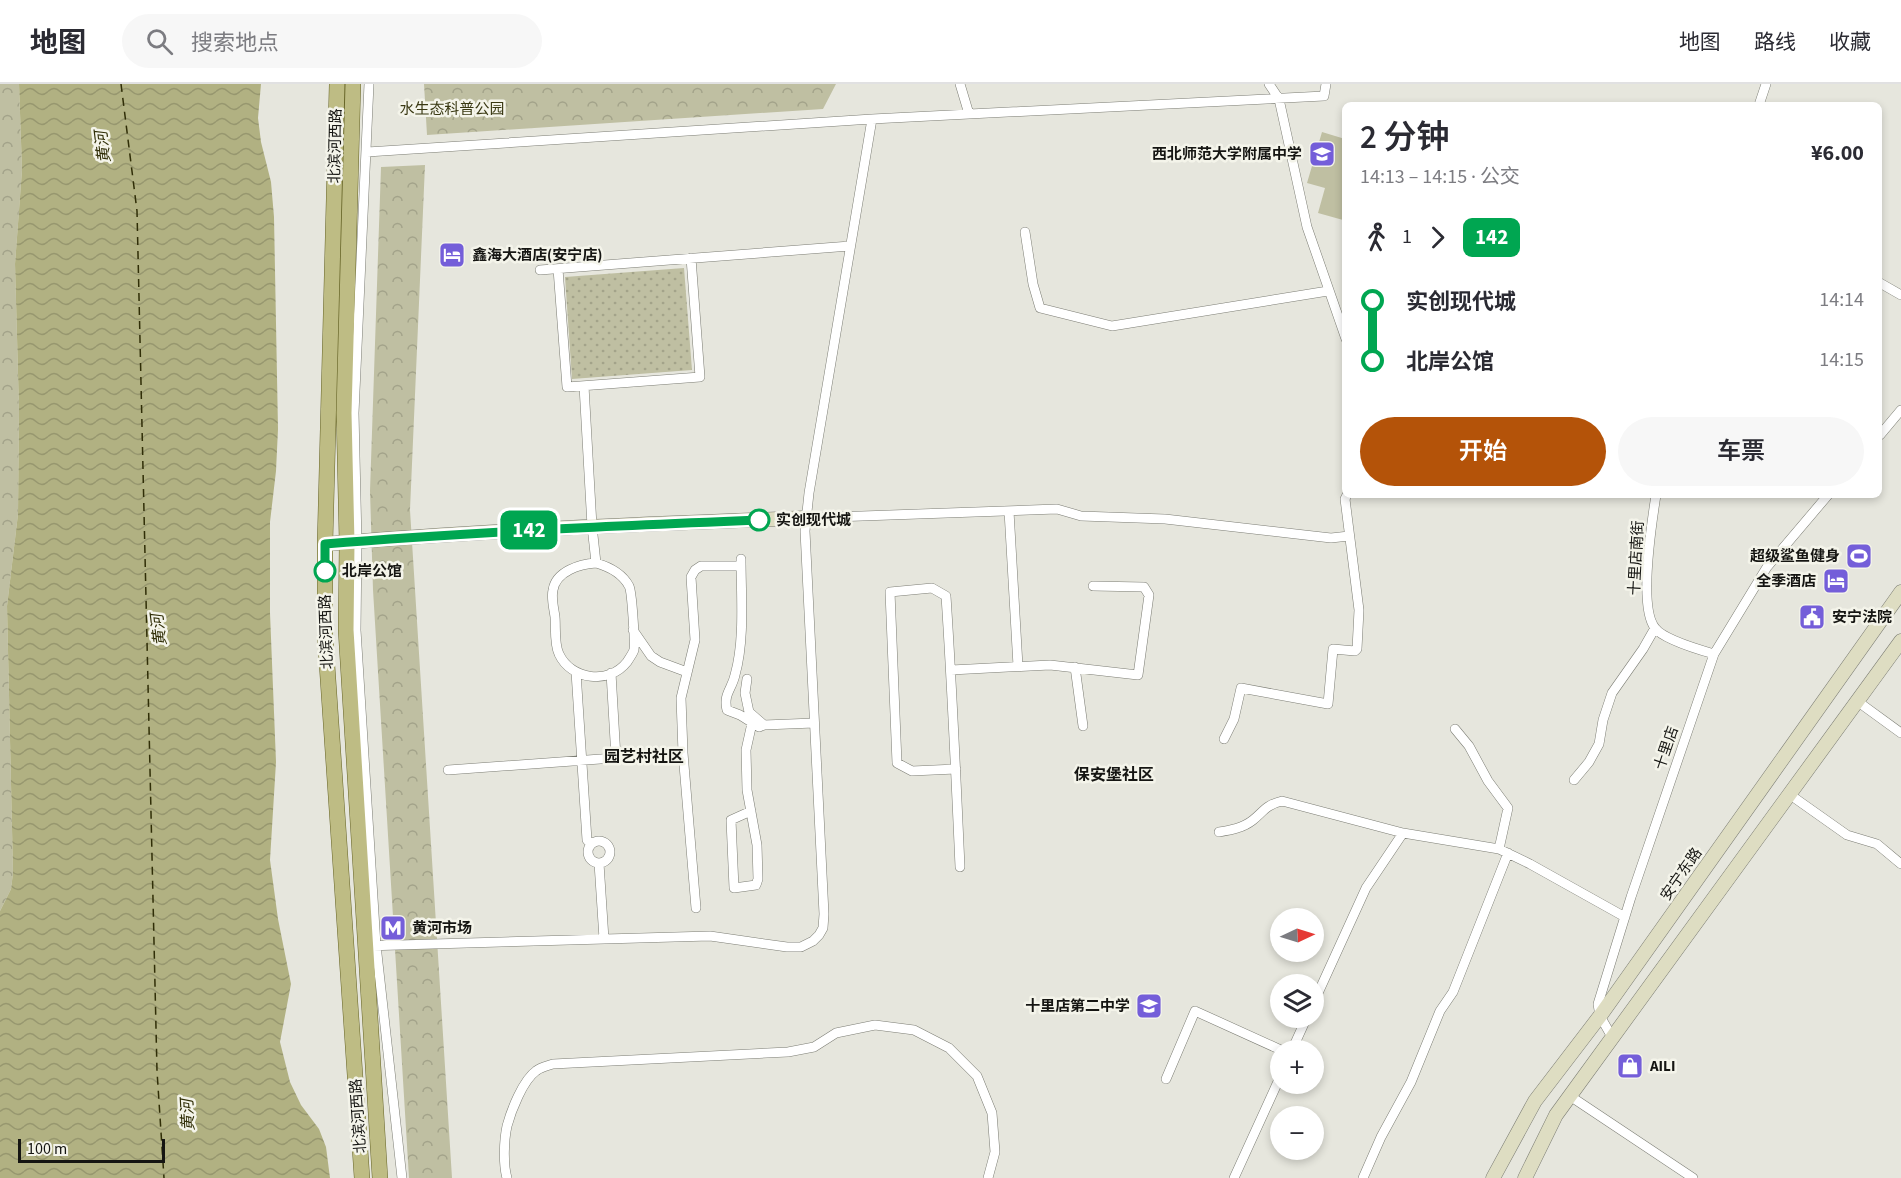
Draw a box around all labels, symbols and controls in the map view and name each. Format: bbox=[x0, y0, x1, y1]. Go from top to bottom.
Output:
search box bbox=[122, 14, 542, 68]
text: 地图 bbox=[30, 23, 86, 63]
icon: search bbox=[143, 25, 176, 58]
text: 搜索地点 bbox=[191, 27, 279, 59]
text: 地图 bbox=[1679, 27, 1721, 57]
text: 路线 bbox=[1754, 27, 1796, 57]
text: 收藏 bbox=[1829, 27, 1871, 57]
park label: 水生态科普公园 bbox=[399, 99, 505, 120]
street label: 北滨河西路 bbox=[324, 108, 347, 184]
text: 2 分钟 bbox=[1360, 114, 1450, 161]
water label: 黄河 bbox=[90, 127, 116, 164]
text: ¥6.00 bbox=[1811, 137, 1864, 169]
school or university icon: 西北师范大学附属中学 bbox=[1307, 139, 1337, 169]
place label: 西北师范大学附属中学 bbox=[1152, 144, 1302, 165]
text: 14:13 – 14:15 · 公交 bbox=[1360, 163, 1520, 191]
icon: walk bbox=[1360, 221, 1393, 254]
icon: forward bbox=[1421, 221, 1454, 254]
text: 142 bbox=[1475, 222, 1508, 252]
text: 1 bbox=[1402, 223, 1412, 251]
hotel icon: 鑫海大酒店(安宁店) bbox=[437, 240, 467, 270]
place label: 鑫海大酒店(安宁店) bbox=[472, 245, 602, 266]
text: 实创现代城 bbox=[1406, 286, 1516, 318]
text: 14:14 bbox=[1819, 286, 1864, 314]
text: 北岸公馆 bbox=[1406, 346, 1494, 378]
text: 14:15 bbox=[1819, 346, 1864, 374]
button: 开始 bbox=[1360, 417, 1606, 486]
button: 车票 bbox=[1618, 417, 1864, 486]
marker: 实创现代城 bbox=[748, 509, 770, 531]
line badge: 142 bbox=[494, 510, 564, 550]
place label: 实创现代城 bbox=[776, 510, 851, 531]
text: 142 bbox=[512, 515, 546, 545]
street label: 十里店南街 bbox=[1624, 520, 1649, 596]
sports icon: 超级鲨鱼健身 bbox=[1844, 541, 1874, 571]
place label: 超级鲨鱼健身 bbox=[1750, 546, 1840, 567]
marker: 北岸公馆 bbox=[314, 560, 336, 582]
place label: 北岸公馆 bbox=[342, 561, 402, 582]
hotel icon: 全季酒店 bbox=[1821, 566, 1851, 596]
place label: 全季酒店 bbox=[1756, 571, 1816, 592]
street label: 北滨河西路 bbox=[315, 594, 338, 670]
public building icon: 安宁法院 bbox=[1797, 602, 1827, 632]
place label: 安宁法院 bbox=[1832, 607, 1892, 628]
water label: 黄河 bbox=[146, 610, 172, 647]
street label: 十里店 bbox=[1649, 723, 1684, 773]
district label: 园艺村社区 bbox=[604, 746, 684, 768]
district label: 保安堡社区 bbox=[1074, 764, 1154, 786]
street label: 安宁东路 bbox=[1656, 844, 1707, 905]
north arrow bbox=[1270, 908, 1324, 962]
map controls bbox=[1270, 908, 1324, 1160]
metro station icon: 黄河市场 bbox=[378, 913, 408, 943]
place label: 黄河市场 bbox=[412, 918, 472, 939]
button: layers bbox=[1270, 974, 1324, 1028]
school or university icon: 十里店第二中学 bbox=[1134, 991, 1164, 1021]
place label: 十里店第二中学 bbox=[1025, 996, 1130, 1017]
button: + bbox=[1270, 1040, 1324, 1094]
shop icon: AILI bbox=[1615, 1051, 1645, 1081]
place label: AILI bbox=[1649, 1056, 1675, 1077]
street label: 北滨河西路 bbox=[345, 1078, 372, 1154]
water label: 黄河 bbox=[176, 1095, 200, 1132]
button: − bbox=[1270, 1106, 1324, 1160]
scale bar bbox=[18, 1136, 165, 1164]
text: 100 m bbox=[27, 1138, 67, 1160]

